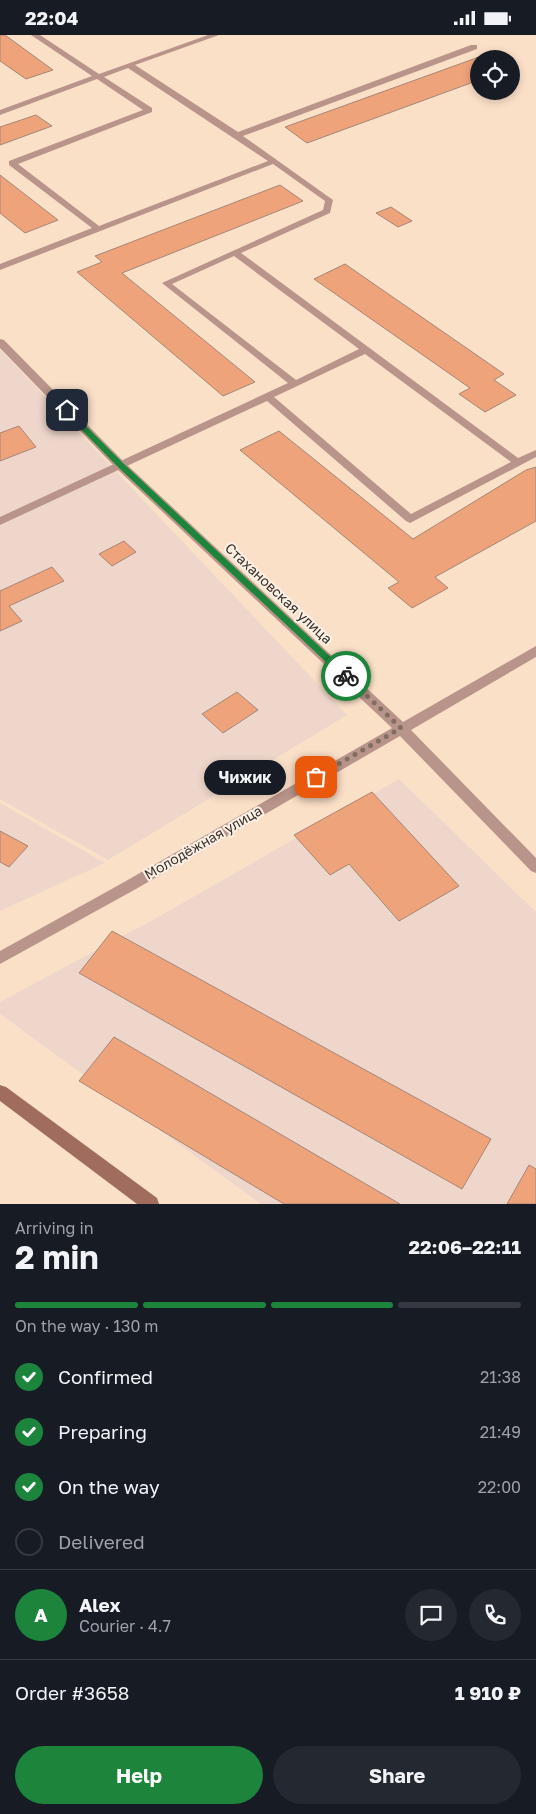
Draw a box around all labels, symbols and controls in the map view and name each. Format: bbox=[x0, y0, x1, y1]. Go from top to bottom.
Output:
text: 22:04 bbox=[25, 6, 79, 29]
map controls bbox=[470, 50, 520, 100]
button: locate bbox=[470, 50, 520, 100]
pin bbox=[46, 389, 88, 431]
icon: home bbox=[53, 396, 81, 424]
street label: Стахановская улица bbox=[222, 539, 336, 647]
courier bbox=[321, 651, 371, 701]
icon: bike bbox=[332, 662, 360, 690]
pin bbox=[295, 756, 337, 798]
callout: Чижик bbox=[204, 759, 286, 795]
icon: bag bbox=[302, 763, 330, 791]
text: Чижик bbox=[219, 767, 271, 787]
street label: Молодёжная улица bbox=[141, 801, 265, 883]
text: Arriving in bbox=[15, 1218, 94, 1238]
text: 22:06–22:11 bbox=[408, 1235, 521, 1258]
text: 2 min bbox=[15, 1238, 99, 1276]
text: On the way · 130 m bbox=[15, 1316, 159, 1336]
icon: check bbox=[15, 1363, 43, 1391]
text: Confirmed bbox=[58, 1365, 153, 1388]
text: 21:38 bbox=[480, 1367, 521, 1387]
icon: check bbox=[15, 1418, 43, 1446]
text: Preparing bbox=[58, 1420, 147, 1443]
text: 21:49 bbox=[480, 1422, 521, 1442]
icon: check bbox=[15, 1473, 43, 1501]
text: On the way bbox=[58, 1475, 160, 1498]
text: 22:00 bbox=[478, 1477, 521, 1497]
text: Delivered bbox=[58, 1530, 145, 1553]
button: chat bbox=[405, 1589, 457, 1641]
button: phone bbox=[469, 1589, 521, 1641]
text: Alex bbox=[79, 1593, 120, 1616]
text: A bbox=[34, 1603, 48, 1626]
text: Courier · 4.7 bbox=[79, 1616, 171, 1636]
text: Order #3658 bbox=[15, 1681, 129, 1704]
text: 1 910 ₽ bbox=[455, 1681, 521, 1704]
button: Help bbox=[15, 1746, 263, 1804]
button: Share bbox=[273, 1746, 521, 1804]

